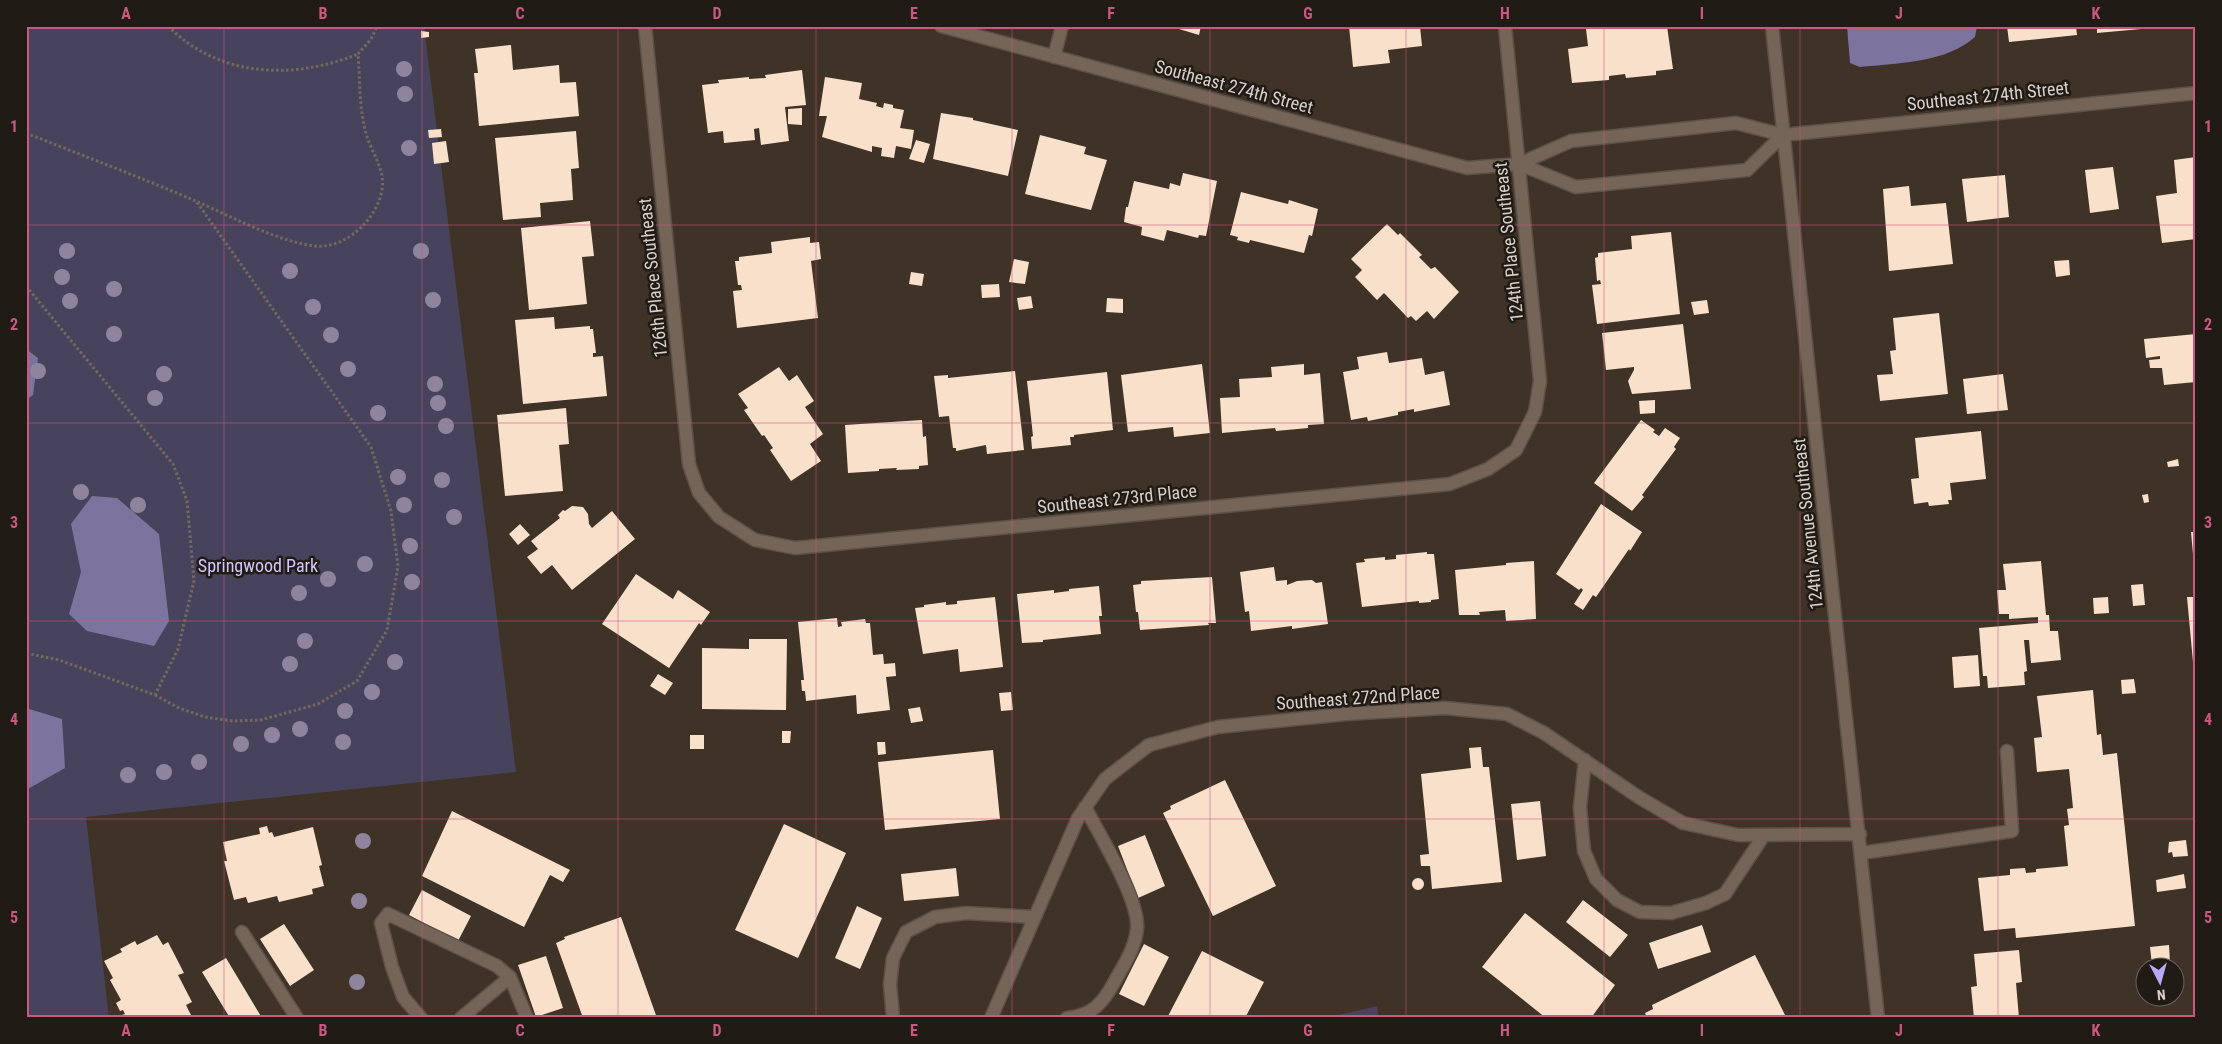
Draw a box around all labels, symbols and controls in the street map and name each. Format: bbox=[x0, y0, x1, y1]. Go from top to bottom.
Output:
text: A bbox=[121, 4, 131, 23]
text: B bbox=[319, 4, 328, 23]
text: C bbox=[515, 4, 525, 23]
text: D bbox=[712, 4, 722, 23]
text: E bbox=[910, 4, 918, 23]
text: F bbox=[1107, 4, 1115, 23]
text: G bbox=[1303, 4, 1313, 23]
text: H bbox=[1500, 4, 1510, 23]
text: I bbox=[1700, 4, 1704, 23]
text: J bbox=[1895, 4, 1903, 23]
text: K bbox=[2092, 4, 2101, 23]
street label: Southeast 274th Street bbox=[1153, 55, 1315, 118]
street label: Southeast 274th Street bbox=[1906, 77, 2070, 114]
text: 1 bbox=[10, 117, 18, 136]
text: 1 bbox=[2204, 117, 2212, 136]
street label: 124th Place Southeast bbox=[1490, 161, 1527, 323]
street label: 126th Place Southeast bbox=[634, 197, 671, 359]
text: 2 bbox=[10, 315, 18, 334]
text: 2 bbox=[2204, 315, 2212, 334]
street label: 124th Avenue Southeast bbox=[1788, 437, 1827, 611]
street label: Southeast 273rd Place bbox=[1036, 480, 1198, 517]
text: 3 bbox=[10, 513, 18, 532]
text: 3 bbox=[2204, 513, 2212, 532]
park label: Springwood Park bbox=[198, 555, 318, 576]
street label: Southeast 272nd Place bbox=[1276, 681, 1440, 714]
text: 4 bbox=[10, 710, 18, 729]
text: 4 bbox=[2204, 710, 2212, 729]
text: 5 bbox=[10, 908, 18, 927]
text: 5 bbox=[2204, 908, 2212, 927]
north arrow bbox=[2134, 956, 2184, 1006]
text: N bbox=[2156, 987, 2166, 1003]
text: A bbox=[121, 1021, 131, 1040]
text: B bbox=[319, 1021, 328, 1040]
text: C bbox=[515, 1021, 525, 1040]
text: D bbox=[712, 1021, 722, 1040]
text: E bbox=[910, 1021, 918, 1040]
text: F bbox=[1107, 1021, 1115, 1040]
text: G bbox=[1303, 1021, 1313, 1040]
text: H bbox=[1500, 1021, 1510, 1040]
text: I bbox=[1700, 1021, 1704, 1040]
text: J bbox=[1895, 1021, 1903, 1040]
text: K bbox=[2092, 1021, 2101, 1040]

